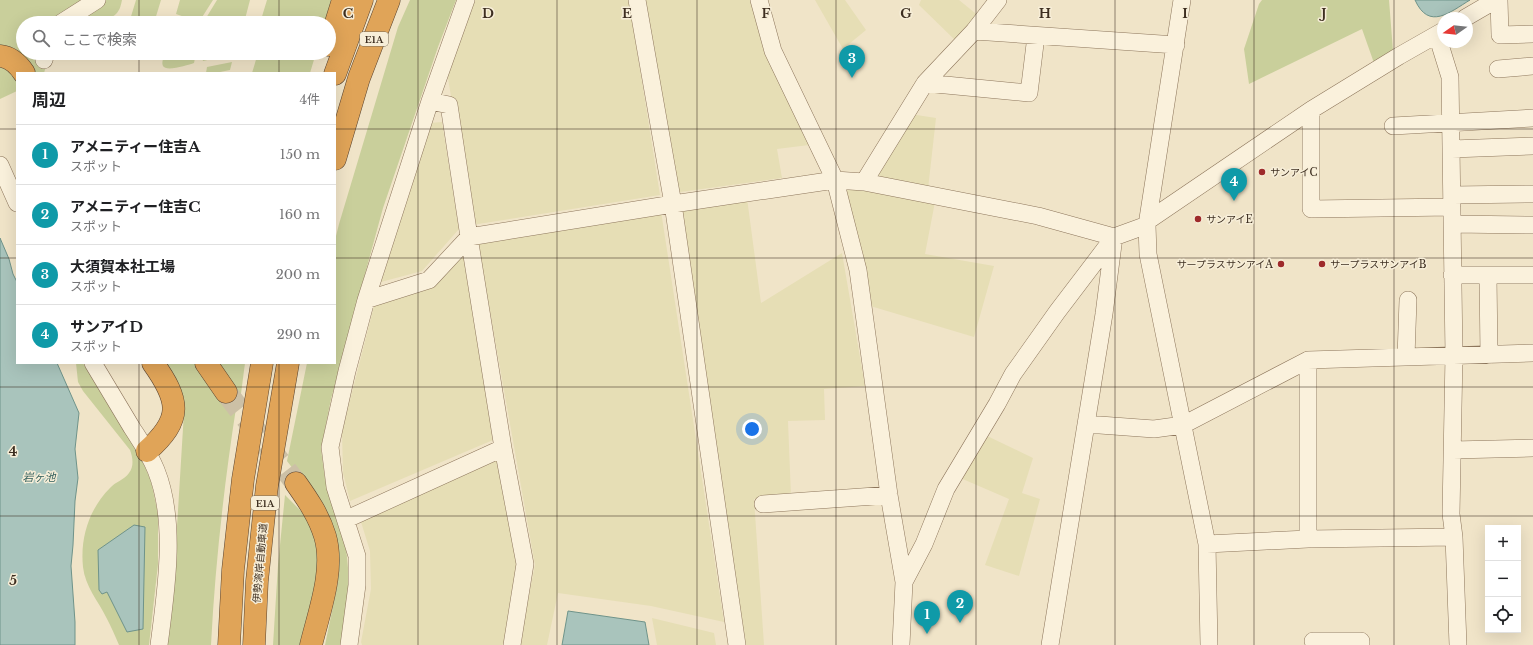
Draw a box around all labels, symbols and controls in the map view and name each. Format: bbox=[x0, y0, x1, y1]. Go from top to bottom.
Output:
text: C bbox=[343, 5, 354, 22]
text: D bbox=[482, 5, 494, 22]
text: E bbox=[622, 5, 632, 22]
text: F bbox=[762, 5, 771, 22]
text: G bbox=[900, 5, 912, 22]
text: H bbox=[1039, 5, 1051, 22]
text: I bbox=[1182, 5, 1188, 22]
text: J bbox=[1318, 5, 1327, 22]
north arrow bbox=[1437, 12, 1473, 48]
search box bbox=[16, 16, 336, 60]
icon: search bbox=[30, 27, 52, 49]
text: ここで検索 bbox=[62, 30, 137, 49]
road number: E1A bbox=[360, 32, 388, 46]
pin: 3 bbox=[839, 45, 865, 78]
text: 周辺 bbox=[32, 90, 66, 111]
text: 4件 bbox=[299, 91, 320, 108]
text: アメニティー住吉A bbox=[70, 137, 201, 156]
text: 1 bbox=[42, 146, 48, 163]
text: 150 m bbox=[280, 146, 320, 163]
text: スポット bbox=[70, 158, 122, 175]
place label: サンアイC bbox=[1270, 166, 1318, 179]
marker: サンアイC bbox=[1257, 167, 1267, 177]
pin: 4 bbox=[1221, 168, 1247, 201]
text: アメニティー住吉C bbox=[70, 197, 201, 216]
text: 2 bbox=[41, 206, 49, 223]
text: 160 m bbox=[279, 206, 320, 223]
place label: サンアイE bbox=[1206, 213, 1253, 226]
marker: サンアイE bbox=[1193, 214, 1203, 224]
text: スポット bbox=[70, 218, 122, 235]
text: 大須賀本社工場 bbox=[70, 257, 175, 276]
place label: サープラスサンアイA bbox=[1177, 258, 1273, 271]
place label: サープラスサンアイB bbox=[1330, 258, 1427, 271]
marker: サープラスサンアイA bbox=[1276, 259, 1286, 269]
marker: サープラスサンアイB bbox=[1317, 259, 1327, 269]
text: 3 bbox=[41, 266, 49, 283]
text: 200 m bbox=[276, 266, 320, 283]
text: スポット bbox=[70, 278, 122, 295]
text: サンアイD bbox=[70, 317, 143, 336]
text: 4 bbox=[41, 326, 49, 343]
text: 290 m bbox=[277, 326, 320, 343]
text: スポット bbox=[70, 338, 122, 355]
your location bbox=[742, 419, 762, 439]
text: 4 bbox=[9, 443, 18, 460]
water label: 岩ヶ池 bbox=[23, 470, 56, 484]
road number: E1A bbox=[251, 496, 279, 510]
street label: 伊勢湾岸自動車道 bbox=[250, 523, 270, 603]
map controls bbox=[1485, 525, 1521, 633]
button: + bbox=[1485, 525, 1521, 561]
button: − bbox=[1485, 561, 1521, 597]
text: 5 bbox=[9, 572, 17, 589]
pin: 2 bbox=[947, 590, 973, 623]
button: locate bbox=[1485, 597, 1521, 633]
pin: 1 bbox=[914, 601, 940, 634]

